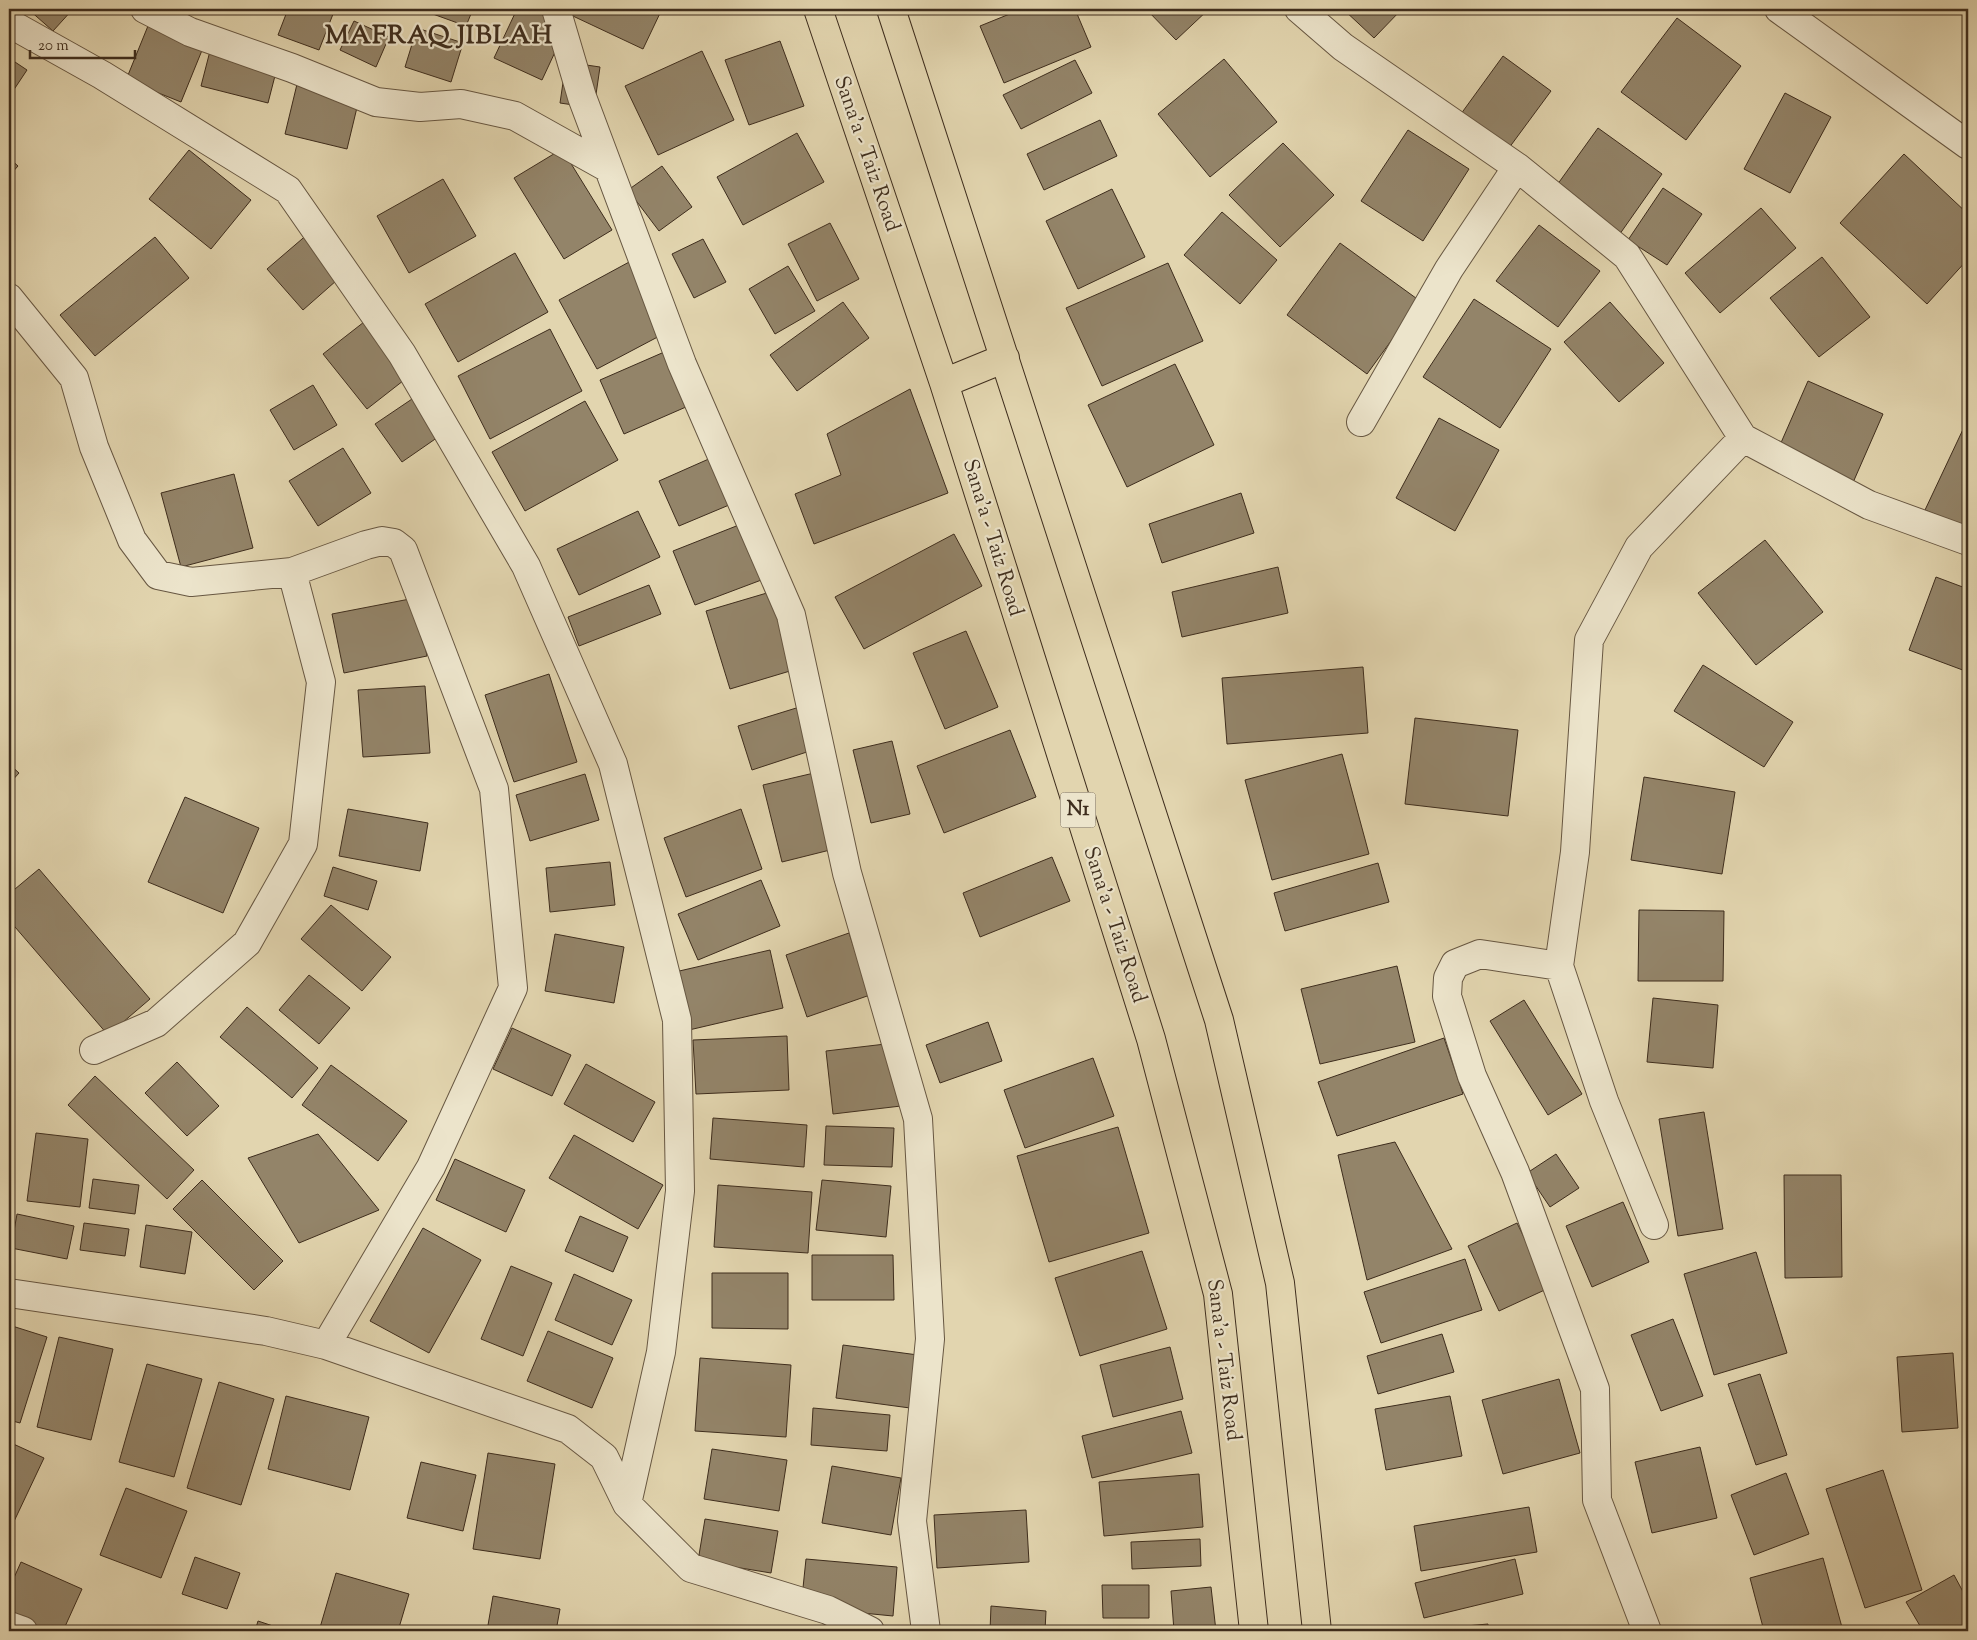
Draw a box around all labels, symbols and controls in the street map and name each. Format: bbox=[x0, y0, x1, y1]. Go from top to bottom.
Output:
district label: MAFRAQ JIBLAH bbox=[325, 18, 553, 55]
scale bar bbox=[30, 28, 135, 60]
text: 20 m bbox=[38, 36, 69, 57]
street label: Sana'a - Taiz Road bbox=[825, 72, 907, 236]
street label: Sana'a - Taiz Road bbox=[954, 456, 1030, 620]
road number: N1 bbox=[1060, 792, 1096, 828]
street label: Sana'a - Taiz Road bbox=[1075, 843, 1153, 1007]
street label: Sana'a - Taiz Road bbox=[1198, 1277, 1248, 1443]

